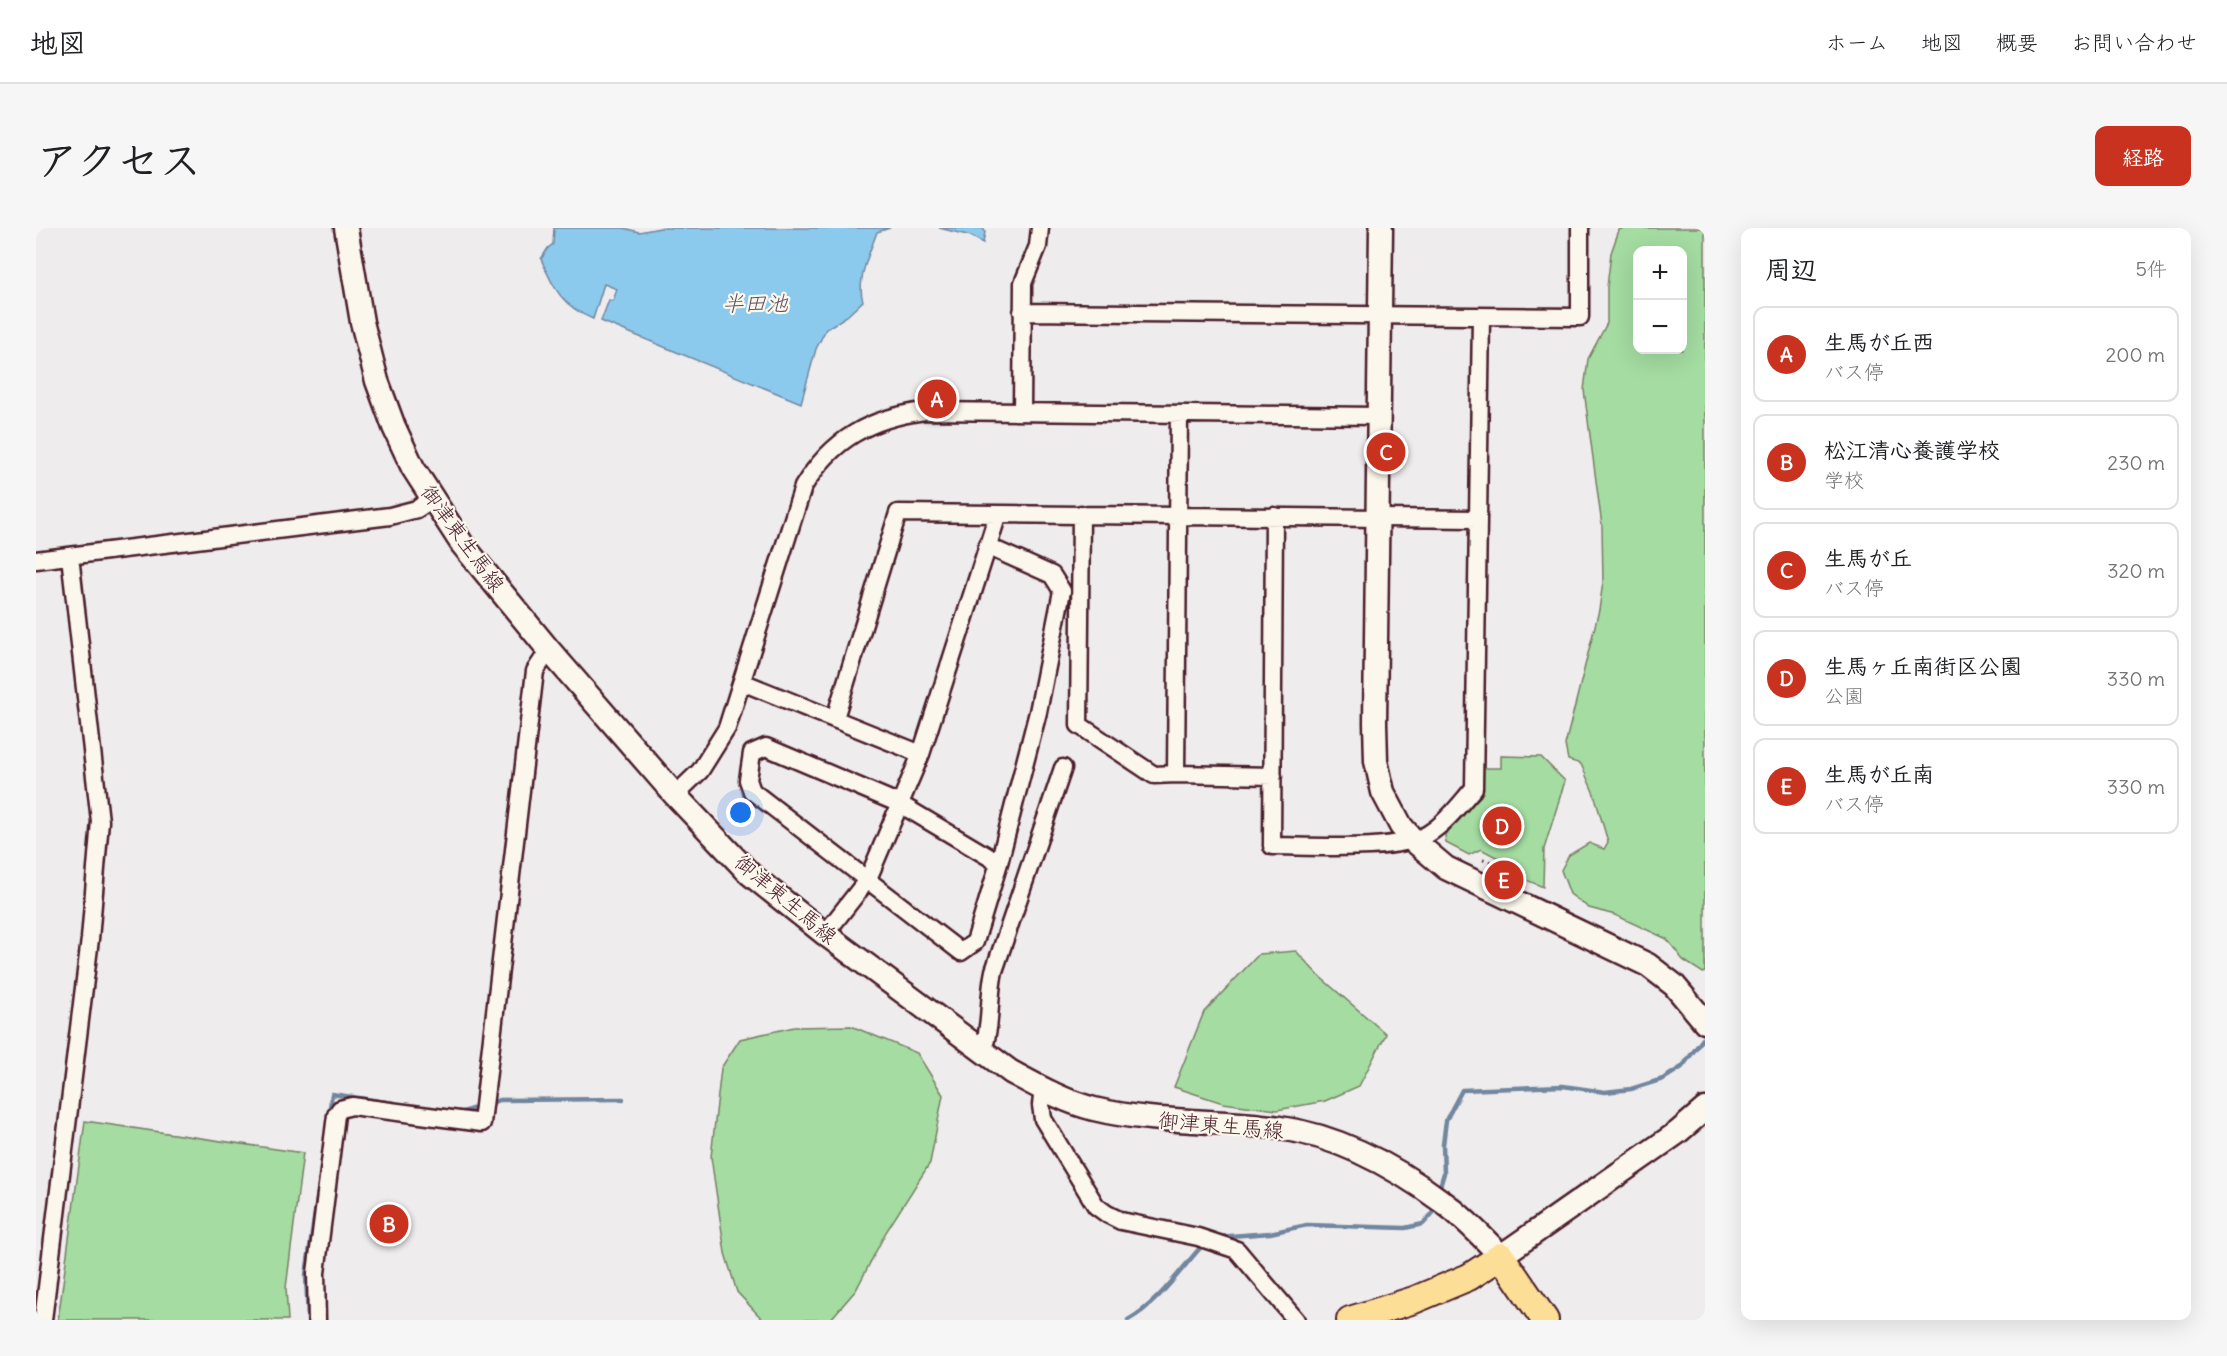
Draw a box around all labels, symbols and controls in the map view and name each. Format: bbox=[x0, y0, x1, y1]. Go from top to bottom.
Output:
text: 地図 bbox=[30, 25, 86, 61]
text: ホーム bbox=[1826, 29, 1888, 56]
text: 地図 bbox=[1921, 29, 1963, 56]
text: 概要 bbox=[1996, 29, 2038, 56]
text: お問い合わせ bbox=[2071, 29, 2197, 56]
button: 経路 bbox=[2095, 126, 2191, 186]
text: アクセス bbox=[36, 134, 201, 186]
map controls bbox=[1633, 246, 1687, 354]
button: + bbox=[1633, 246, 1687, 300]
text: 周辺 bbox=[1765, 253, 1817, 286]
text: 5件 bbox=[2136, 256, 2167, 281]
water label: 半田池 bbox=[722, 289, 789, 317]
button: − bbox=[1633, 300, 1687, 354]
text: 生馬が丘西 bbox=[1824, 328, 1934, 356]
text: A bbox=[1780, 342, 1793, 367]
text: 200 m bbox=[2105, 342, 2165, 367]
text: バス停 bbox=[1824, 359, 1884, 384]
pin: A bbox=[918, 376, 956, 422]
pin: C bbox=[1366, 430, 1406, 474]
text: 松江清心養護学校 bbox=[1824, 436, 2000, 464]
text: B bbox=[1780, 450, 1793, 475]
text: 230 m bbox=[2107, 450, 2165, 475]
text: 学校 bbox=[1824, 467, 1864, 492]
street label: 御津東生馬線 bbox=[415, 479, 511, 597]
text: 生馬が丘 bbox=[1824, 544, 1912, 572]
text: C bbox=[1780, 558, 1793, 583]
text: 320 m bbox=[2107, 558, 2165, 583]
text: バス停 bbox=[1824, 575, 1884, 600]
text: 生馬ヶ丘南街区公園 bbox=[1824, 652, 2022, 680]
text: D bbox=[1779, 666, 1794, 691]
text: 330 m bbox=[2107, 666, 2165, 691]
text: 公園 bbox=[1824, 683, 1864, 708]
text: 生馬が丘南 bbox=[1824, 760, 1934, 788]
text: E bbox=[1781, 774, 1792, 799]
text: 330 m bbox=[2107, 774, 2165, 799]
text: バス停 bbox=[1824, 791, 1884, 816]
your location bbox=[726, 798, 755, 827]
pin: D bbox=[1482, 804, 1522, 848]
street label: 御津東生馬線 bbox=[729, 848, 843, 950]
pin: E bbox=[1484, 858, 1524, 902]
street label: 御津東生馬線 bbox=[1157, 1106, 1285, 1144]
pin: B bbox=[370, 1202, 408, 1246]

